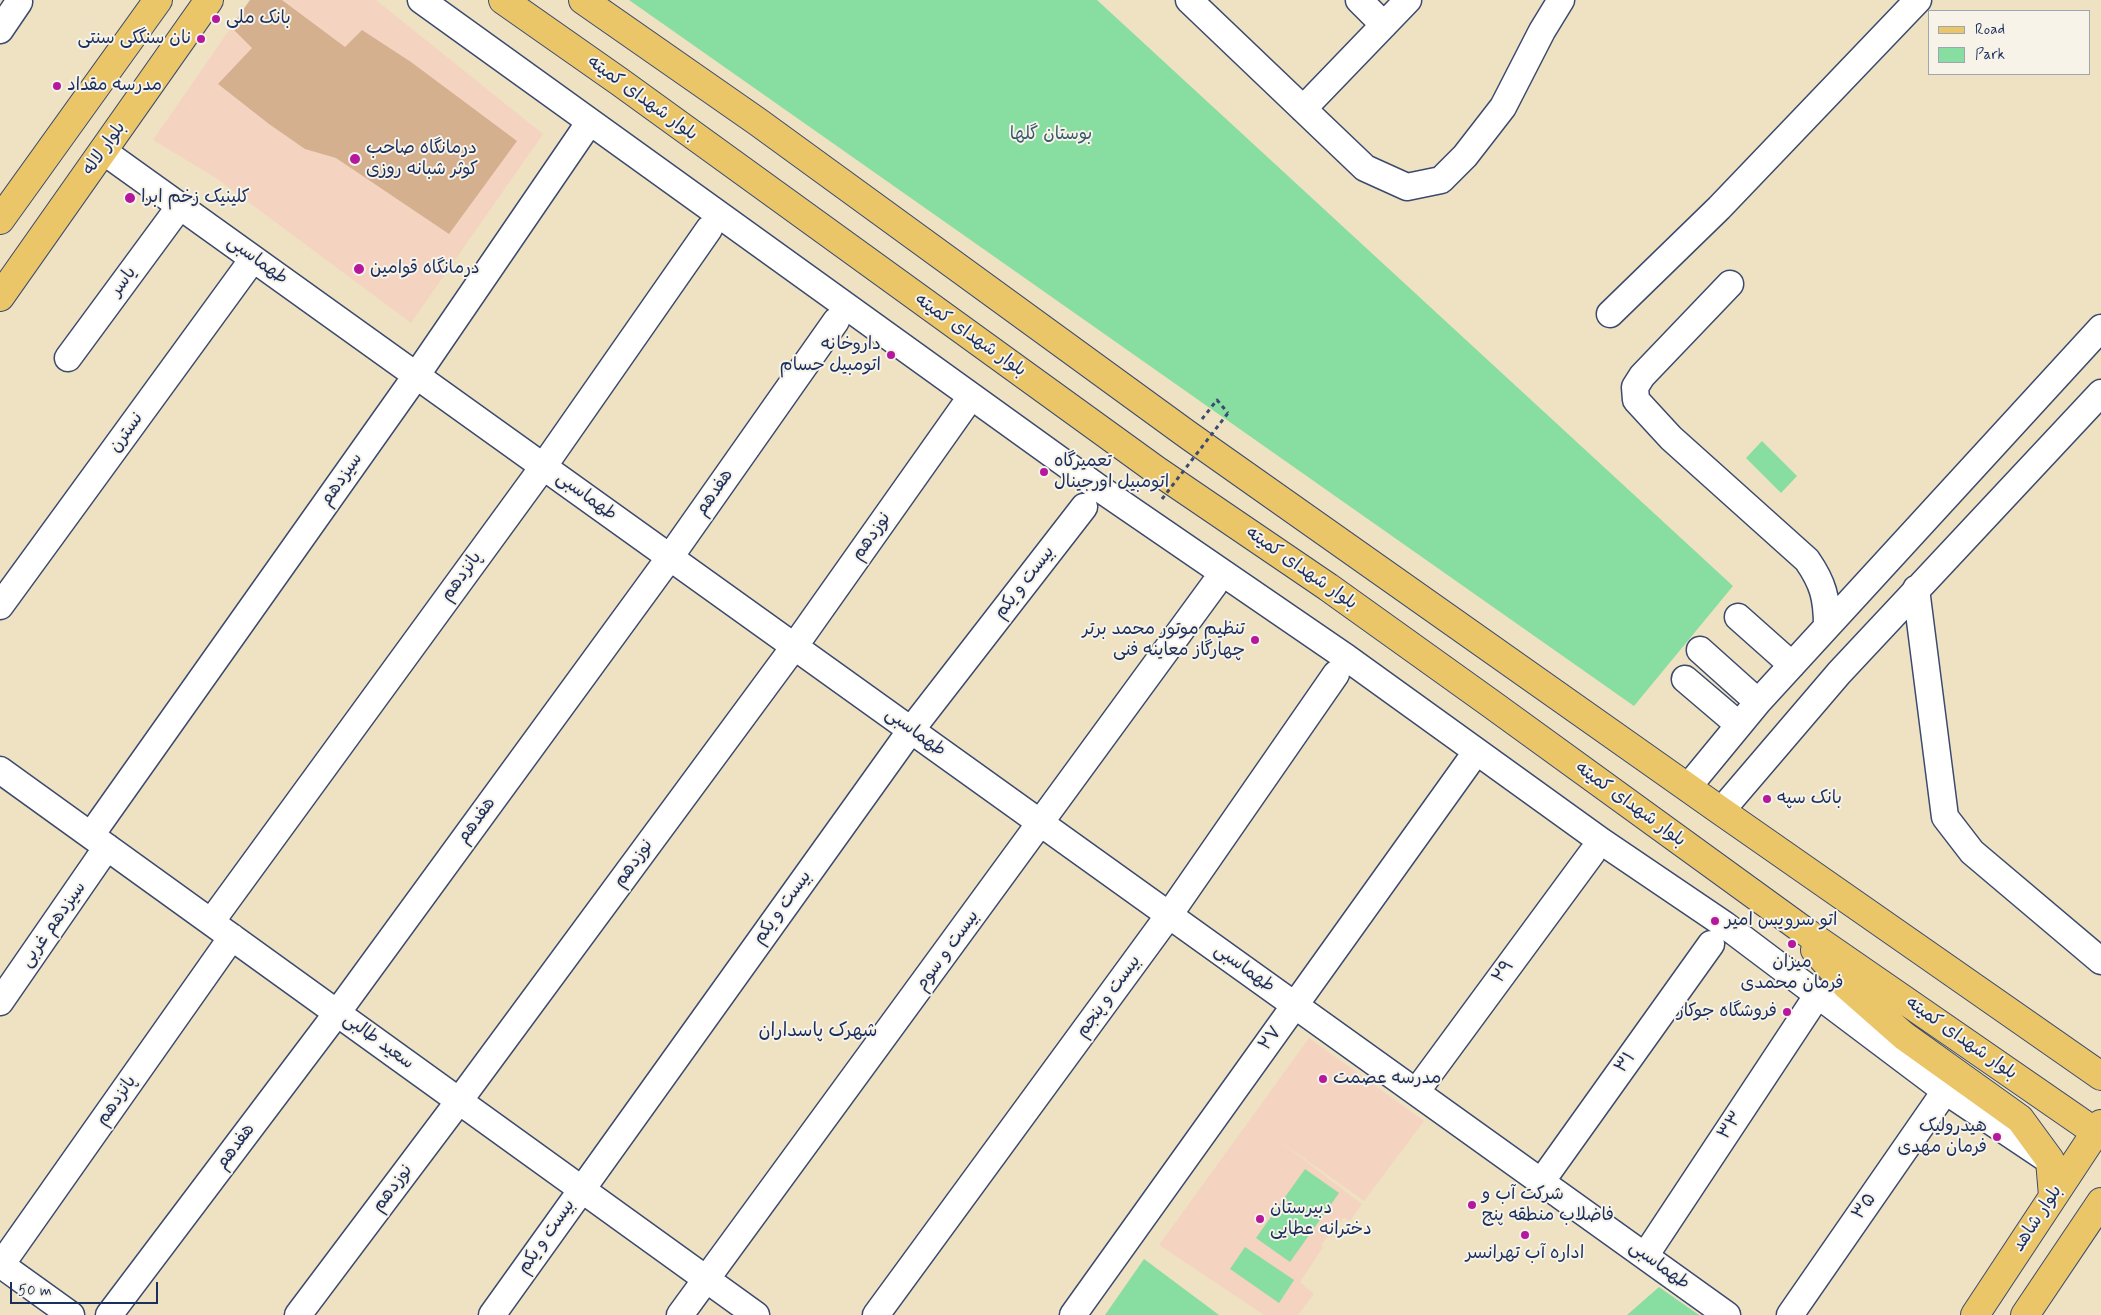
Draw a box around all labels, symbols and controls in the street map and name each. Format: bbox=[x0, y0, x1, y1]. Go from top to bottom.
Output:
place label: بانک ملی bbox=[226, 8, 291, 30]
legend bbox=[1928, 10, 2091, 75]
marker: بانک ملی bbox=[210, 13, 222, 25]
text: Road bbox=[1975, 20, 2005, 40]
place label: نان سنگکی سنتی bbox=[77, 28, 191, 50]
marker: نان سنگکی سنتی bbox=[195, 33, 207, 45]
text: Park bbox=[1975, 45, 2005, 65]
street label: بلوار شهدای کمیته bbox=[583, 52, 701, 146]
place label: مدرسه مقداد bbox=[67, 75, 162, 97]
marker: مدرسه مقداد bbox=[51, 80, 63, 92]
street label: بلوار لاله bbox=[79, 118, 131, 180]
park label: بوستان گلها bbox=[1010, 124, 1092, 146]
place label: درمانگاه صاحب کوثر شبانه روزی bbox=[366, 138, 478, 180]
marker: درمانگاه صاحب کوثر شبانه روزی bbox=[348, 152, 362, 166]
place label: کلینیک زخم ابرا bbox=[141, 187, 250, 209]
marker: کلینیک زخم ابرا bbox=[123, 191, 137, 205]
street label: طهماسبی bbox=[222, 232, 292, 290]
place label: درمانگاه قوامین bbox=[370, 258, 480, 280]
marker: درمانگاه قوامین bbox=[352, 262, 366, 276]
street label: یاسر bbox=[106, 263, 142, 301]
street label: بلوار شهدای کمیته bbox=[910, 290, 1030, 382]
place label: داروخانه اتومبیل حسام bbox=[780, 334, 881, 376]
marker: داروخانه اتومبیل حسام bbox=[885, 349, 897, 361]
street label: نسترن bbox=[105, 409, 149, 457]
street label: سیزدهم bbox=[316, 449, 368, 511]
place label: تعمیرگاه اتومبیل اورجینال bbox=[1054, 451, 1169, 494]
street label: هفدهم bbox=[691, 466, 739, 520]
marker: تعمیرگاه اتومبیل اورجینال bbox=[1038, 466, 1050, 478]
street label: طهماسبی bbox=[551, 468, 621, 526]
street label: نوزدهم bbox=[848, 509, 896, 565]
street label: بلوار شهدای کمیته bbox=[1241, 523, 1361, 615]
street label: بیست و یکم bbox=[990, 542, 1060, 624]
street label: پانزدهم bbox=[437, 548, 487, 606]
place label: تنظیم موتور محمد برتر چهارگاز معاینه فنی bbox=[1082, 619, 1245, 662]
marker: تنظیم موتور محمد برتر چهارگاز معاینه فنی bbox=[1249, 634, 1261, 646]
street label: طهماسبی bbox=[880, 704, 950, 762]
street label: بلوار شهدای کمیته bbox=[1571, 758, 1689, 852]
place label: بانک سپه bbox=[1777, 788, 1842, 810]
marker: بانک سپه bbox=[1761, 793, 1773, 805]
street label: هفدهم bbox=[453, 794, 501, 848]
street label: نوزدهم bbox=[609, 836, 659, 892]
street label: بیست و یکم bbox=[749, 867, 817, 949]
street label: سیزدهم غربی bbox=[16, 878, 92, 972]
street label: بیست و سوم bbox=[911, 906, 985, 996]
place label: اتو سرویس امیر bbox=[1725, 910, 1838, 932]
marker: اتو سرویس امیر bbox=[1709, 915, 1721, 927]
marker: میزان فرمان محمدی bbox=[1786, 938, 1798, 950]
street label: طهماسبی bbox=[1209, 940, 1279, 998]
street label: بیست و پنجم bbox=[1072, 952, 1146, 1042]
place label: میزان فرمان محمدی bbox=[1741, 952, 1843, 994]
street label: ۲۹ bbox=[1488, 956, 1520, 988]
street label: بلوار شهدای کمیته bbox=[1901, 993, 2021, 1085]
place label: فروشگاه جوکار bbox=[1677, 1001, 1777, 1023]
marker: فروشگاه جوکار bbox=[1781, 1006, 1793, 1018]
street label: سعید طالبی bbox=[338, 1009, 418, 1075]
district label: شهرک پاسداران bbox=[758, 1021, 878, 1043]
street label: ۲۷ bbox=[1255, 1023, 1287, 1055]
street label: ۳۱ bbox=[1611, 1048, 1641, 1078]
place label: مدرسه عصمت bbox=[1333, 1068, 1441, 1090]
street label: پانزدهم bbox=[92, 1072, 142, 1130]
marker: مدرسه عصمت bbox=[1317, 1073, 1329, 1085]
street label: ۳۳ bbox=[1714, 1108, 1748, 1144]
place label: هیدرولیک فرمان مهدی bbox=[1898, 1116, 1987, 1158]
street label: هفدهم bbox=[212, 1120, 260, 1174]
marker: هیدرولیک فرمان مهدی bbox=[1991, 1131, 2003, 1143]
street label: نوزدهم bbox=[368, 1161, 418, 1217]
street label: بلوار شاهد bbox=[2009, 1182, 2067, 1256]
place label: شرکت آب و فاضلاب منطقه پنج bbox=[1482, 1184, 1614, 1226]
street label: ۳۵ bbox=[1848, 1190, 1882, 1224]
street label: بیست و یکم bbox=[513, 1196, 581, 1278]
place label: دبیرستان دخترانه عطایی bbox=[1270, 1198, 1372, 1240]
marker: شرکت آب و فاضلاب منطقه پنج bbox=[1466, 1199, 1478, 1211]
marker: دبیرستان دخترانه عطایی bbox=[1254, 1213, 1266, 1225]
marker: اداره آب تهرانسر bbox=[1519, 1229, 1531, 1241]
street label: طهماسبی bbox=[1624, 1237, 1694, 1295]
place label: اداره آب تهرانسر bbox=[1466, 1243, 1584, 1265]
scale bar bbox=[12, 1272, 160, 1304]
text: 50 m bbox=[18, 1281, 52, 1301]

